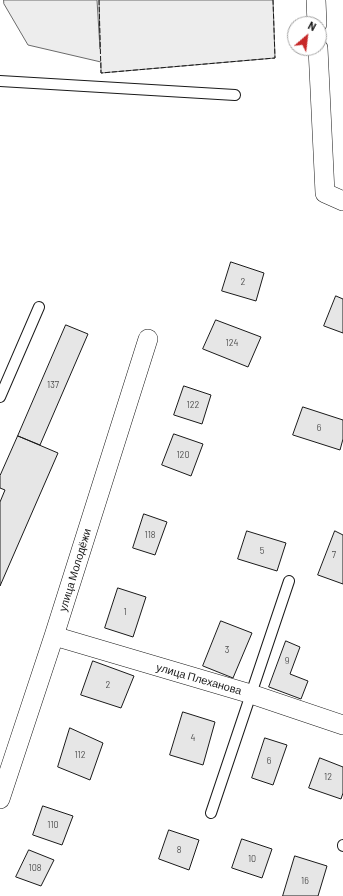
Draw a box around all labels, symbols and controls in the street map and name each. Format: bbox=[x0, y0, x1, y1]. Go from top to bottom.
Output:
north arrow bbox=[287, 16, 327, 56]
text: N bbox=[306, 18, 319, 33]
house number: 2 bbox=[241, 277, 245, 287]
house number: 124 bbox=[226, 338, 238, 348]
house number: 137 bbox=[47, 380, 59, 390]
house number: 122 bbox=[187, 400, 199, 410]
house number: 6 bbox=[317, 423, 321, 433]
house number: 120 bbox=[176, 450, 190, 460]
street label: улица Молодёжи bbox=[56, 527, 94, 613]
house number: 118 bbox=[144, 530, 156, 540]
house number: 5 bbox=[260, 546, 264, 556]
house number: 7 bbox=[332, 550, 336, 560]
house number: 1 bbox=[123, 607, 127, 617]
house number: 3 bbox=[225, 645, 229, 655]
house number: 9 bbox=[285, 656, 289, 666]
street label: улица Плеханова bbox=[155, 661, 243, 697]
house number: 2 bbox=[106, 680, 110, 690]
house number: 4 bbox=[191, 733, 195, 743]
house number: 112 bbox=[74, 750, 86, 760]
house number: 6 bbox=[267, 756, 271, 766]
house number: 12 bbox=[324, 772, 332, 782]
house number: 110 bbox=[47, 820, 59, 830]
house number: 8 bbox=[177, 845, 181, 855]
house number: 10 bbox=[248, 854, 256, 864]
house number: 108 bbox=[29, 863, 41, 873]
house number: 16 bbox=[301, 876, 309, 886]

